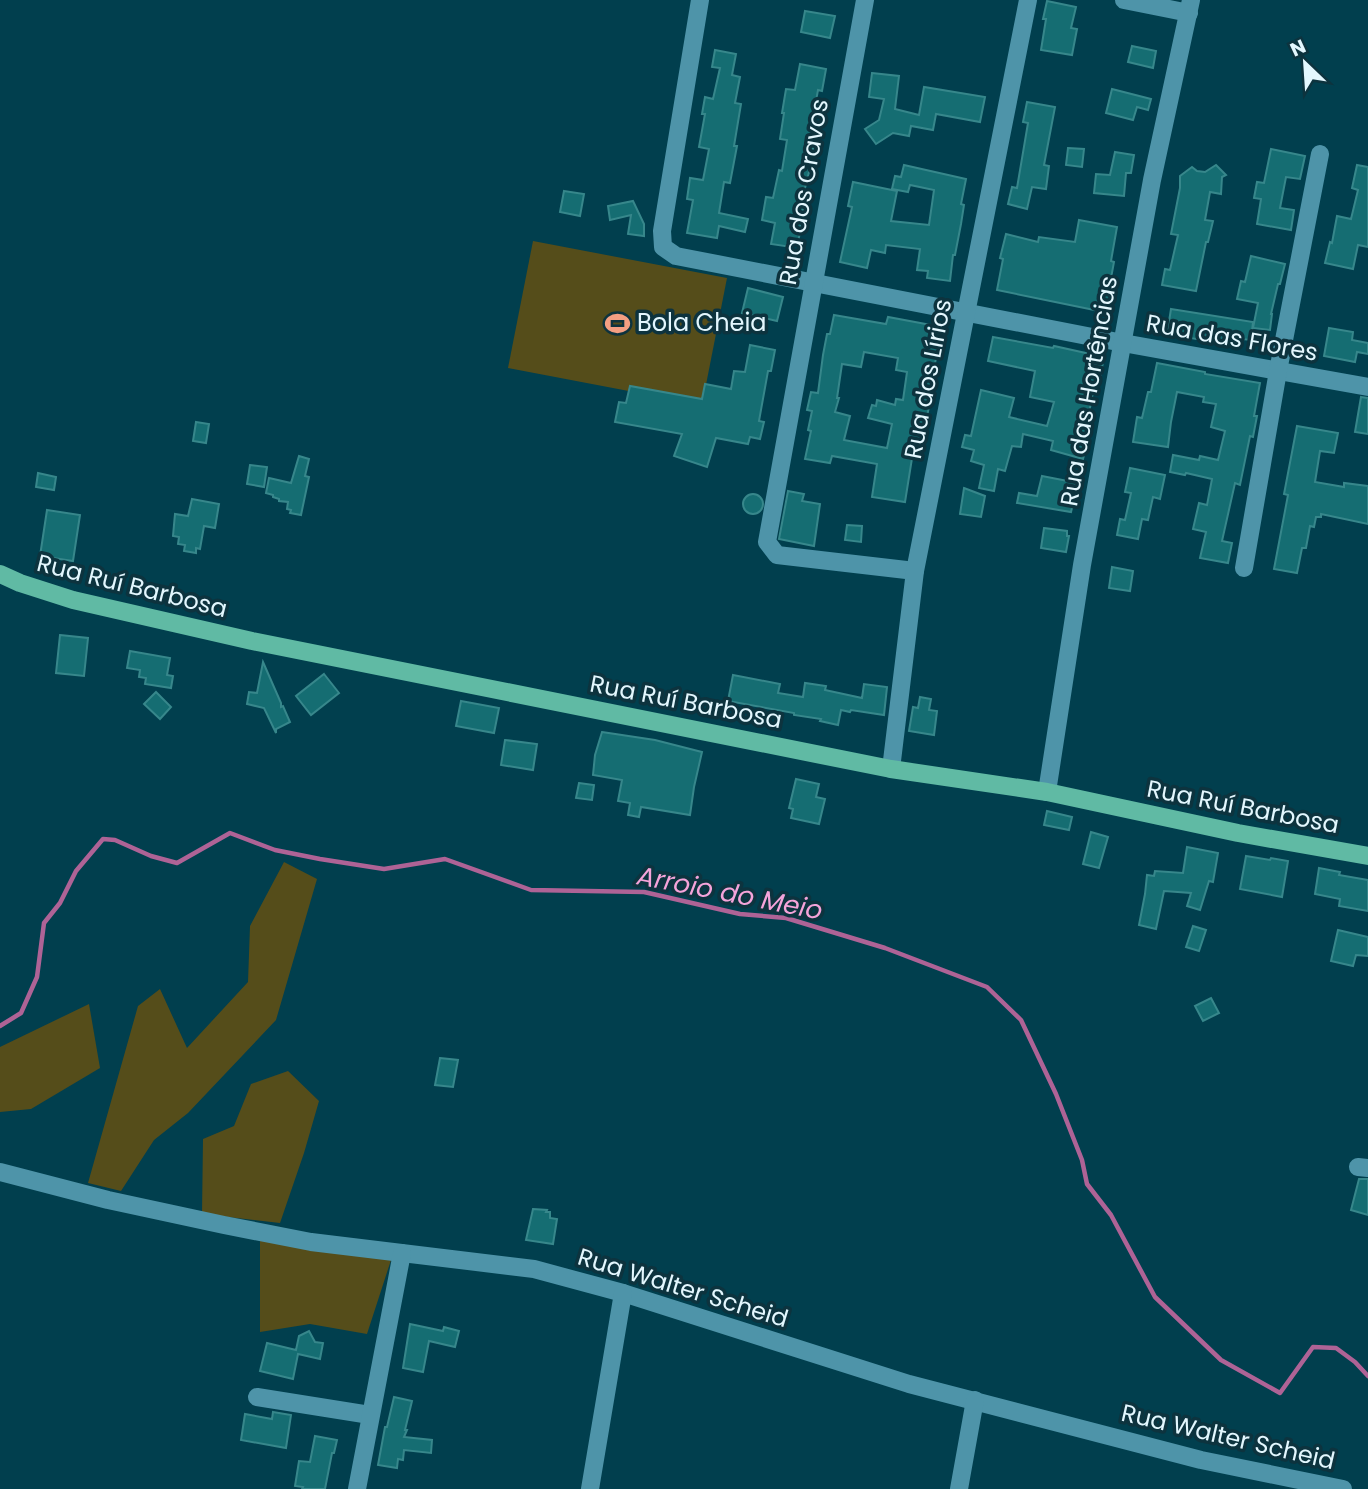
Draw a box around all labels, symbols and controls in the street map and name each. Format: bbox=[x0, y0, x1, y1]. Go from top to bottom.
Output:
north arrow bbox=[1270, 28, 1340, 98]
text: N bbox=[1286, 33, 1310, 63]
street label: Rua dos Cravos bbox=[771, 96, 836, 287]
street label: Rua das Hortências bbox=[1052, 273, 1125, 509]
street label: Rua dos Lírios bbox=[896, 296, 959, 462]
place label: Bola Cheia bbox=[637, 306, 767, 339]
street label: Rua das Flores bbox=[1144, 306, 1320, 369]
sports icon: Bola Cheia bbox=[603, 309, 631, 337]
street label: Rua Ruí Barbosa bbox=[33, 546, 231, 625]
street label: Rua Ruí Barbosa bbox=[587, 667, 785, 736]
street label: Rua Ruí Barbosa bbox=[1144, 772, 1342, 841]
water label: Arroio do Meio bbox=[633, 857, 826, 929]
street label: Rua Walter Scheid bbox=[574, 1240, 792, 1335]
street label: Rua Walter Scheid bbox=[1118, 1396, 1338, 1477]

